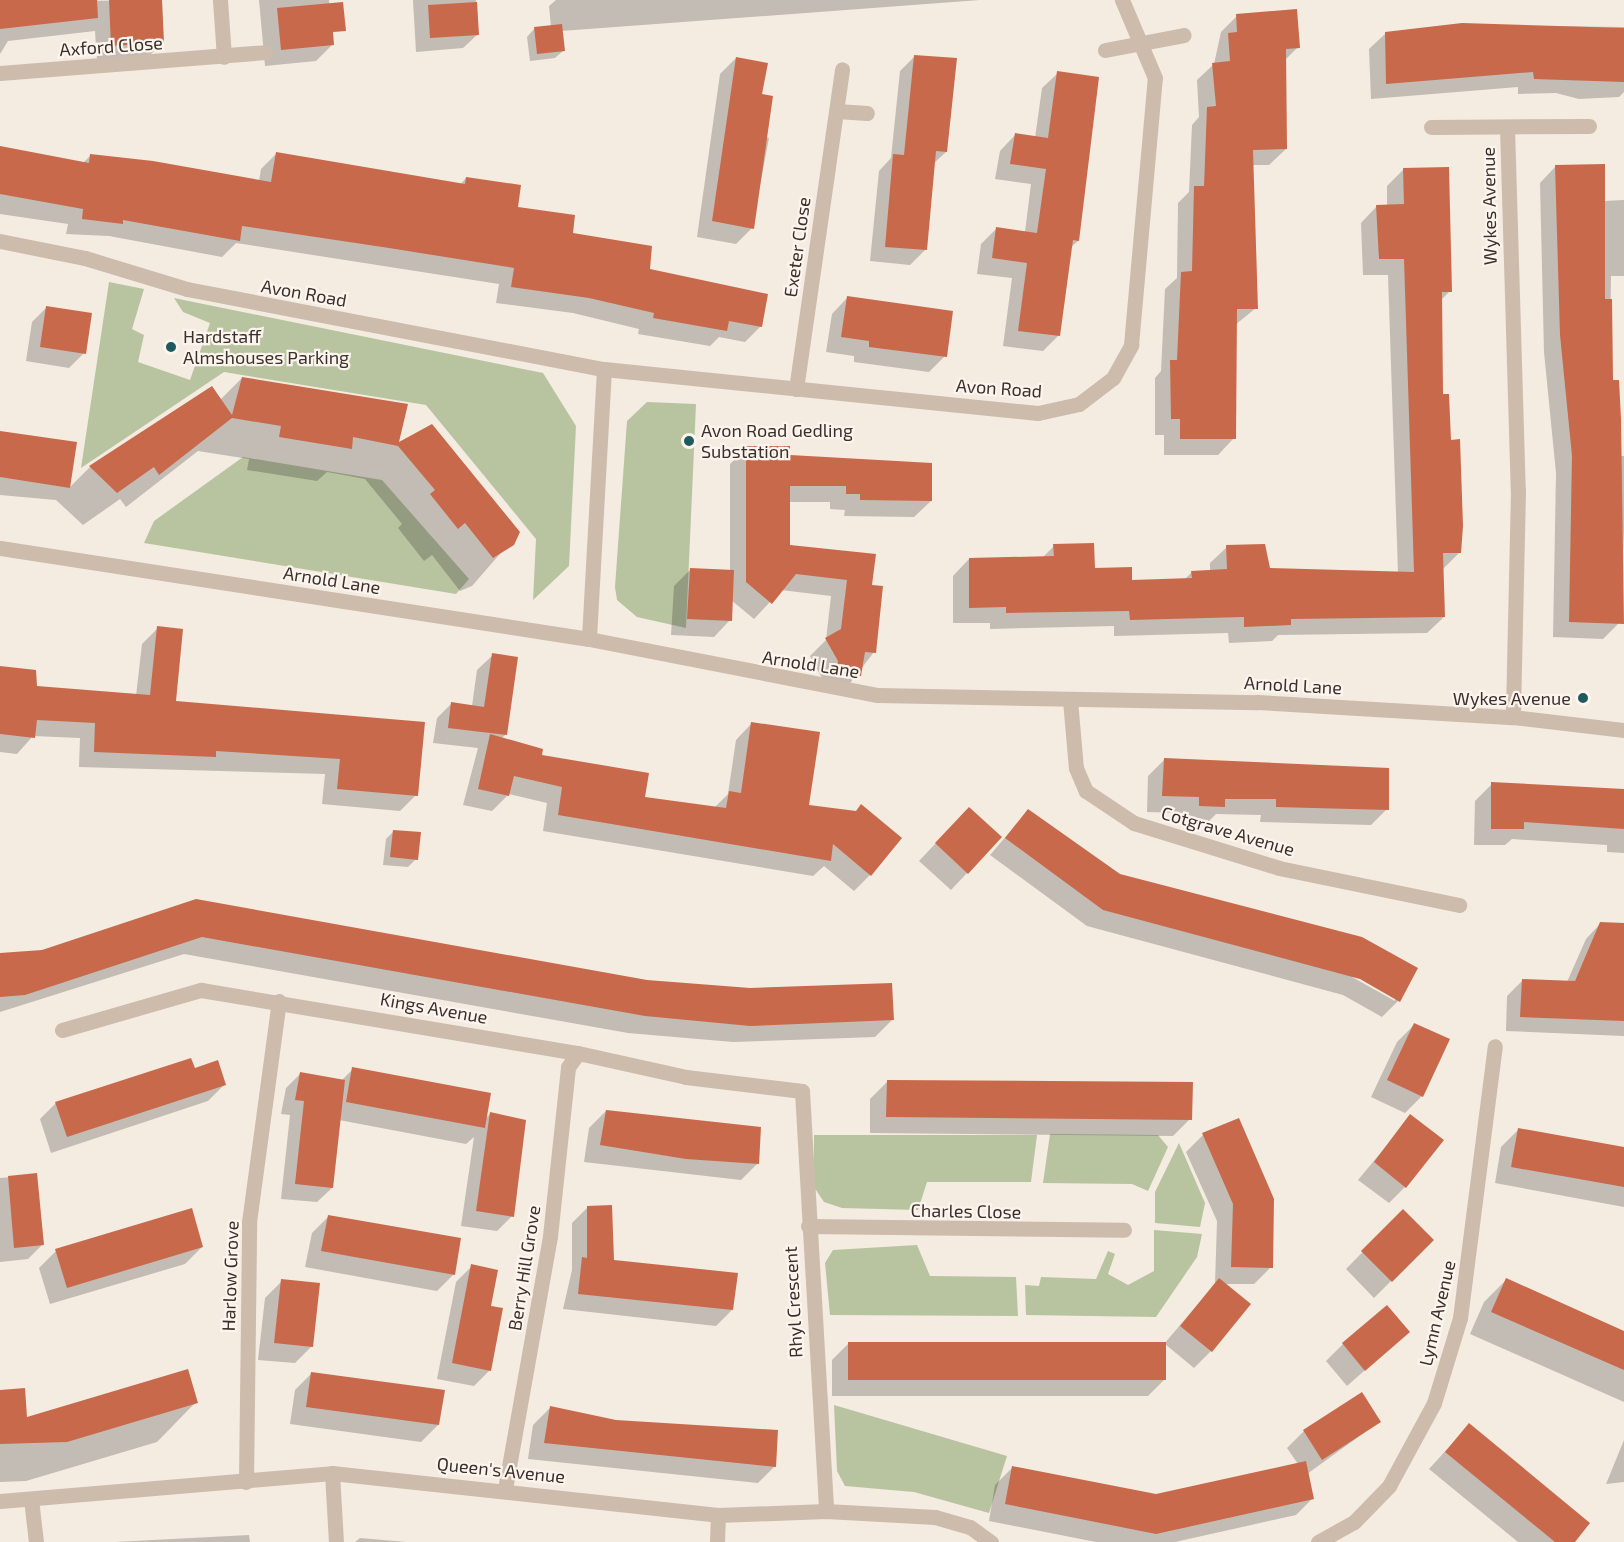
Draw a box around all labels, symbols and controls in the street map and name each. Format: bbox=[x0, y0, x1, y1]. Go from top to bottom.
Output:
street label: Axford Close bbox=[59, 32, 163, 60]
street label: Wykes Avenue bbox=[1477, 147, 1501, 265]
street label: Exeter Close bbox=[779, 195, 815, 299]
street label: Avon Road bbox=[260, 275, 348, 311]
place label: Hardstaff Almshouses Parking bbox=[183, 326, 349, 368]
marker: Hardstaff Almshouses Parking bbox=[164, 340, 178, 354]
street label: Avon Road bbox=[955, 374, 1043, 402]
place label: Avon Road Gedling Substation bbox=[701, 420, 853, 462]
marker: Avon Road Gedling Substation bbox=[682, 434, 696, 448]
street label: Arnold Lane bbox=[282, 562, 382, 598]
street label: Arnold Lane bbox=[761, 646, 861, 682]
street label: Arnold Lane bbox=[1243, 672, 1343, 698]
place label: Wykes Avenue bbox=[1452, 687, 1571, 709]
marker: Wykes Avenue bbox=[1576, 691, 1590, 705]
street label: Cotgrave Avenue bbox=[1159, 802, 1297, 860]
street label: Kings Avenue bbox=[378, 988, 490, 1028]
street label: Charles Close bbox=[911, 1199, 1021, 1223]
street label: Berry Hill Grove bbox=[503, 1203, 545, 1333]
street label: Harlow Grove bbox=[217, 1220, 243, 1332]
street label: Rhyl Crescent bbox=[779, 1245, 807, 1359]
street label: Lymn Avenue bbox=[1414, 1258, 1460, 1368]
street label: Queen's Avenue bbox=[436, 1453, 566, 1487]

